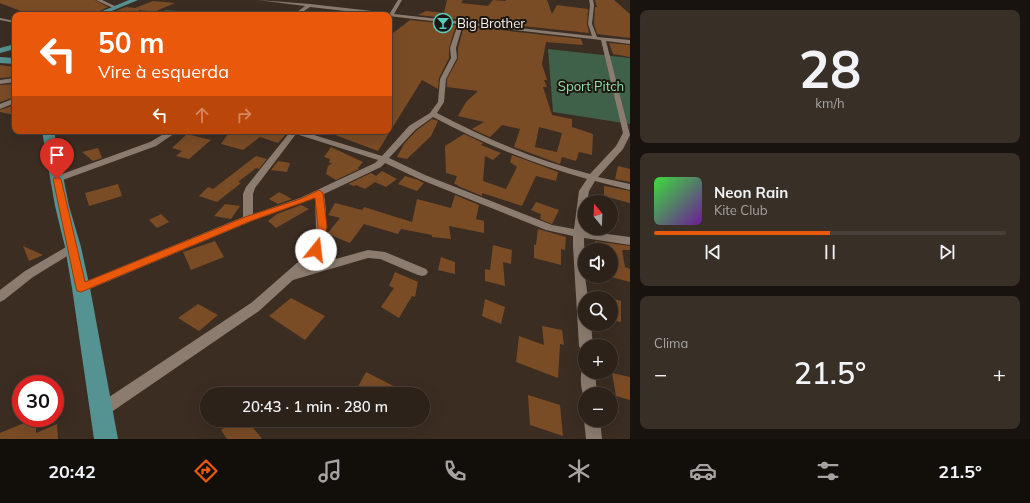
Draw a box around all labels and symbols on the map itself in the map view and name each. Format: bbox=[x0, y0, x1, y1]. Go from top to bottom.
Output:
bar icon: Big Brother bbox=[432, 12, 454, 34]
place label: Big Brother bbox=[457, 15, 525, 31]
park label: Sport Pitch bbox=[558, 78, 624, 94]
pin bbox=[40, 138, 74, 179]
north arrow bbox=[578, 195, 618, 235]
position arrow bbox=[295, 229, 337, 271]
speed limit sign: 30 bbox=[12, 375, 64, 427]

